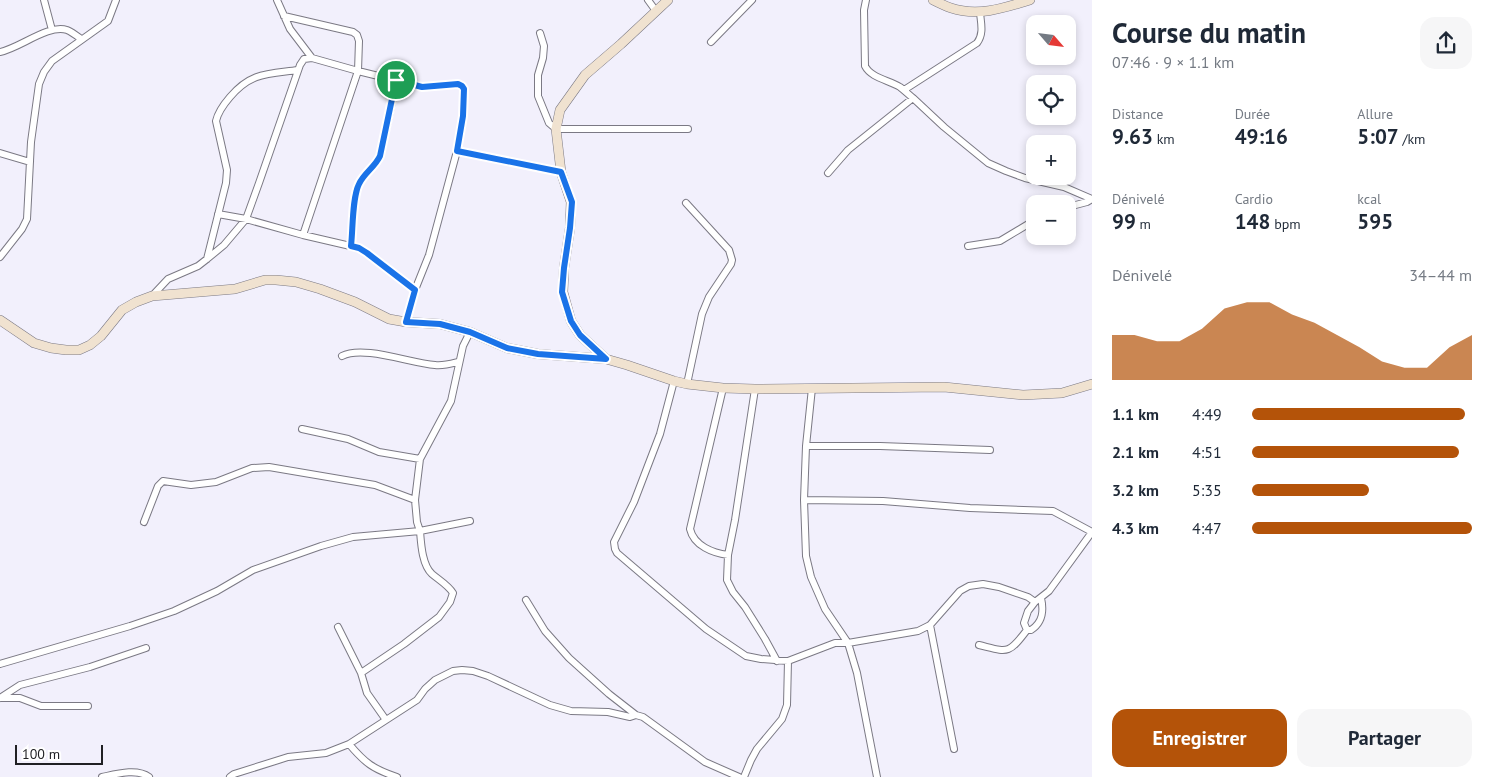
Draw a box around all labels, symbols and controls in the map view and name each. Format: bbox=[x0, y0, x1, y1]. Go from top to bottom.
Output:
text: Course du matin bbox=[1112, 14, 1306, 51]
north arrow bbox=[1026, 15, 1076, 65]
map controls bbox=[1026, 15, 1076, 245]
button: share bbox=[1420, 17, 1472, 69]
text: 07:46 · 9 × 1.1 km bbox=[1112, 52, 1234, 72]
pin bbox=[375, 59, 417, 101]
icon: arrive bbox=[382, 66, 410, 94]
button: locate bbox=[1026, 75, 1076, 125]
text: Distance bbox=[1112, 105, 1163, 123]
text: Durée bbox=[1235, 105, 1270, 123]
text: Allure bbox=[1357, 105, 1393, 123]
text: 9.63 bbox=[1112, 123, 1153, 150]
text: 49:16 bbox=[1235, 123, 1288, 150]
text: 5:07 bbox=[1357, 123, 1399, 150]
text: km bbox=[1153, 130, 1175, 148]
text: /km bbox=[1399, 130, 1425, 148]
button: + bbox=[1026, 135, 1076, 185]
text: Dénivelé bbox=[1112, 190, 1165, 208]
text: Cardio bbox=[1235, 190, 1273, 208]
text: kcal bbox=[1357, 190, 1381, 208]
button: − bbox=[1026, 195, 1076, 245]
text: 99 bbox=[1112, 208, 1136, 235]
text: 148 bbox=[1235, 208, 1270, 235]
text: 595 bbox=[1357, 208, 1393, 235]
text: m bbox=[1136, 215, 1151, 233]
text: bpm bbox=[1270, 215, 1301, 233]
text: Dénivelé bbox=[1112, 265, 1172, 285]
text: 34–44 m bbox=[1409, 265, 1472, 285]
text: 1.1 km bbox=[1112, 404, 1159, 424]
text: 4:49 bbox=[1192, 404, 1222, 424]
text: 2.1 km bbox=[1112, 442, 1159, 462]
text: 4:51 bbox=[1192, 442, 1222, 462]
text: 3.2 km bbox=[1112, 480, 1159, 500]
text: 5:35 bbox=[1192, 480, 1222, 500]
text: 4.3 km bbox=[1112, 518, 1159, 538]
text: 4:47 bbox=[1192, 518, 1222, 538]
button: Enregistrer bbox=[1112, 709, 1287, 767]
button: Partager bbox=[1297, 709, 1472, 767]
scale bar bbox=[15, 742, 102, 765]
text: 100 m bbox=[22, 745, 60, 763]

